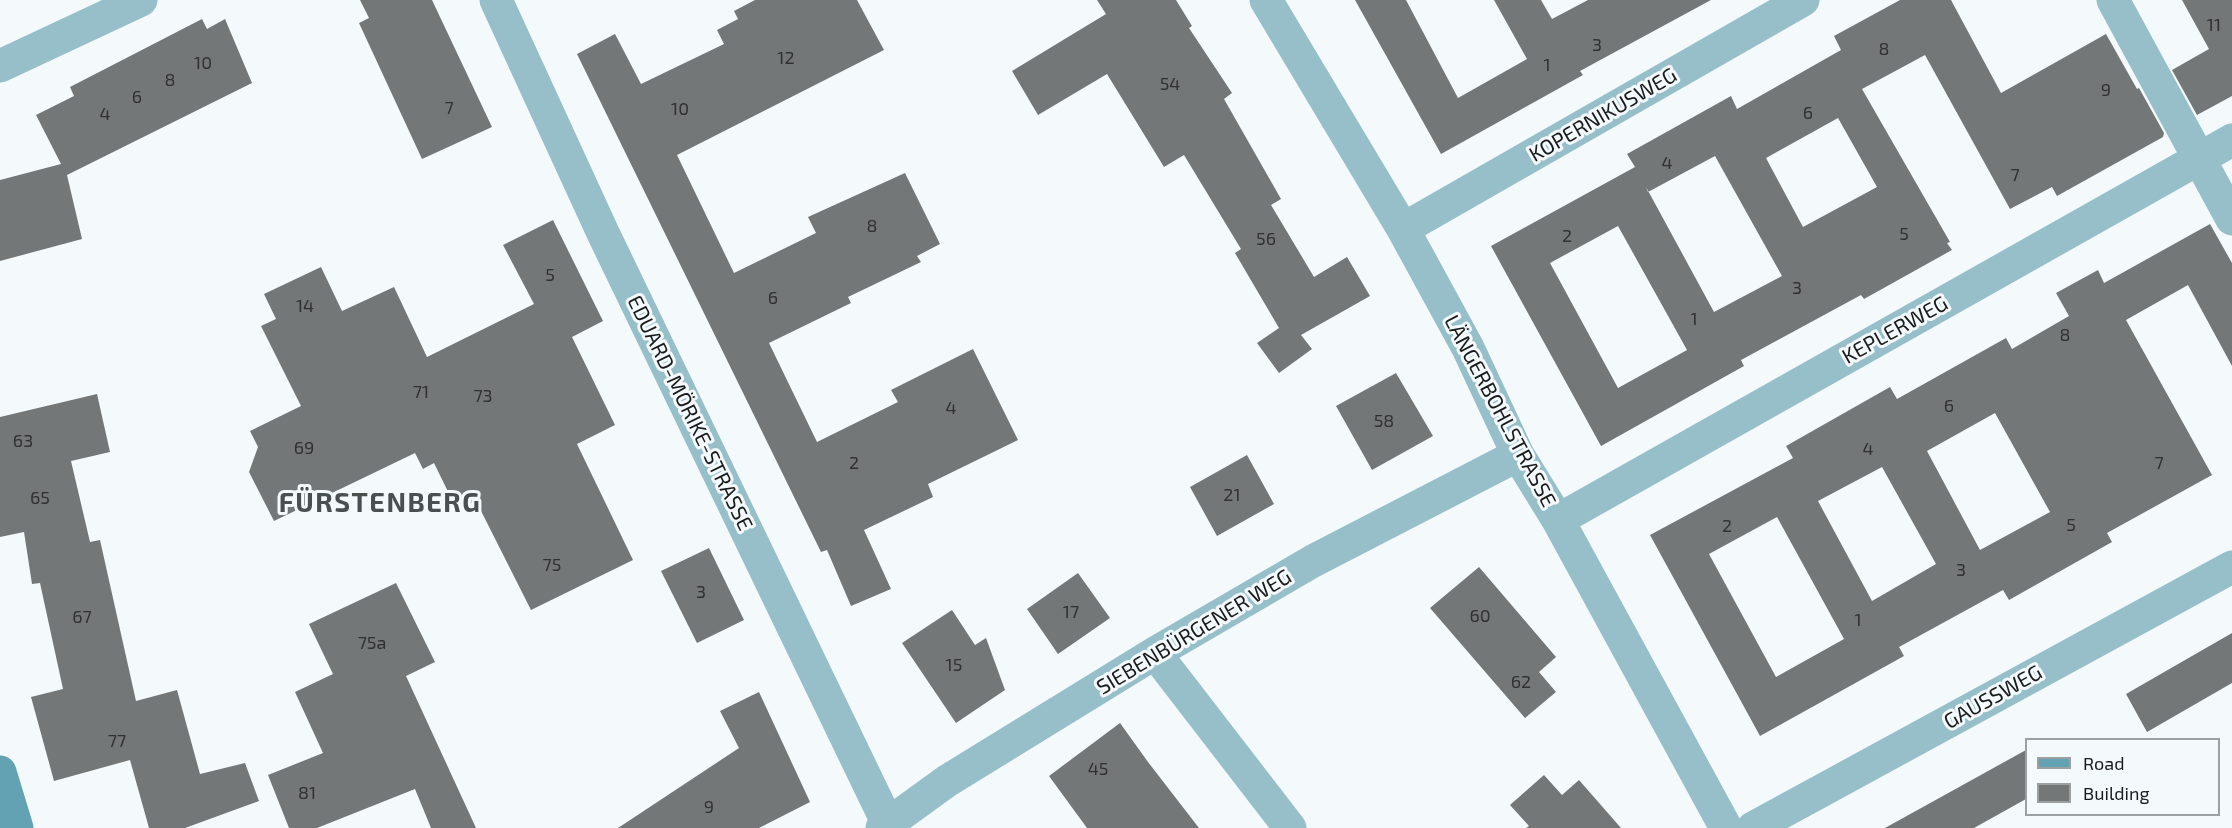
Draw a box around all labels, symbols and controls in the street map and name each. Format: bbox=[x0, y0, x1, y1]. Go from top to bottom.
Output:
house number: 11 bbox=[2207, 14, 2221, 36]
house number: 3 bbox=[1592, 34, 1602, 56]
house number: 8 bbox=[1879, 38, 1889, 60]
house number: 12 bbox=[777, 47, 795, 69]
house number: 10 bbox=[194, 52, 212, 74]
house number: 1 bbox=[1543, 54, 1551, 76]
street label: KOPERNIKUSWEG bbox=[1525, 63, 1681, 167]
house number: 8 bbox=[165, 69, 175, 91]
house number: 54 bbox=[1160, 73, 1180, 95]
house number: 9 bbox=[2101, 79, 2111, 101]
house number: 6 bbox=[132, 86, 142, 108]
house number: 7 bbox=[444, 97, 454, 119]
house number: 10 bbox=[671, 98, 689, 120]
house number: 6 bbox=[1803, 102, 1813, 124]
house number: 4 bbox=[99, 103, 111, 125]
house number: 4 bbox=[1661, 152, 1673, 174]
house number: 7 bbox=[2010, 164, 2020, 186]
house number: 8 bbox=[867, 215, 877, 237]
house number: 5 bbox=[1899, 223, 1909, 245]
house number: 2 bbox=[1562, 225, 1572, 247]
house number: 56 bbox=[1256, 228, 1276, 250]
house number: 5 bbox=[545, 264, 555, 286]
house number: 3 bbox=[1792, 277, 1802, 299]
house number: 6 bbox=[768, 287, 778, 309]
street label: EDUARD-MÖRIKE-STRASSE bbox=[622, 291, 758, 535]
street label: KEPLERWEG bbox=[1838, 291, 1952, 369]
house number: 14 bbox=[296, 295, 314, 317]
house number: 1 bbox=[1690, 308, 1698, 330]
street label: LÄNGERBOHLSTRASSE bbox=[1439, 311, 1561, 511]
house number: 8 bbox=[2060, 324, 2070, 346]
house number: 71 bbox=[413, 381, 429, 403]
house number: 73 bbox=[473, 385, 493, 407]
house number: 6 bbox=[1944, 395, 1954, 417]
house number: 4 bbox=[945, 397, 957, 419]
house number: 58 bbox=[1374, 410, 1394, 432]
house number: 63 bbox=[13, 430, 33, 452]
house number: 69 bbox=[294, 437, 314, 459]
house number: 4 bbox=[1862, 438, 1874, 460]
house number: 2 bbox=[849, 452, 859, 474]
house number: 7 bbox=[2154, 452, 2164, 474]
house number: 21 bbox=[1223, 484, 1241, 506]
house number: 65 bbox=[30, 487, 50, 509]
district label: FÜRSTENBERG bbox=[279, 487, 481, 519]
house number: 5 bbox=[2066, 514, 2076, 536]
house number: 2 bbox=[1722, 515, 1732, 537]
house number: 75 bbox=[543, 554, 561, 576]
house number: 3 bbox=[1956, 559, 1966, 581]
street label: SIEBENBÜRGENER WEG bbox=[1092, 564, 1296, 700]
house number: 3 bbox=[696, 581, 706, 603]
house number: 17 bbox=[1063, 601, 1079, 623]
house number: 60 bbox=[1469, 605, 1491, 627]
house number: 67 bbox=[72, 606, 92, 628]
house number: 1 bbox=[1854, 609, 1862, 631]
house number: 75a bbox=[358, 632, 386, 654]
house number: 15 bbox=[946, 654, 962, 676]
street label: GAUSSWEG bbox=[1939, 660, 2047, 734]
house number: 62 bbox=[1511, 671, 1531, 693]
house number: 77 bbox=[108, 730, 126, 752]
legend bbox=[2025, 738, 2220, 816]
text: Road bbox=[2083, 752, 2124, 774]
house number: 45 bbox=[1088, 758, 1108, 780]
house number: 81 bbox=[298, 782, 316, 804]
text: Building bbox=[2083, 782, 2150, 804]
house number: 9 bbox=[704, 796, 714, 818]

